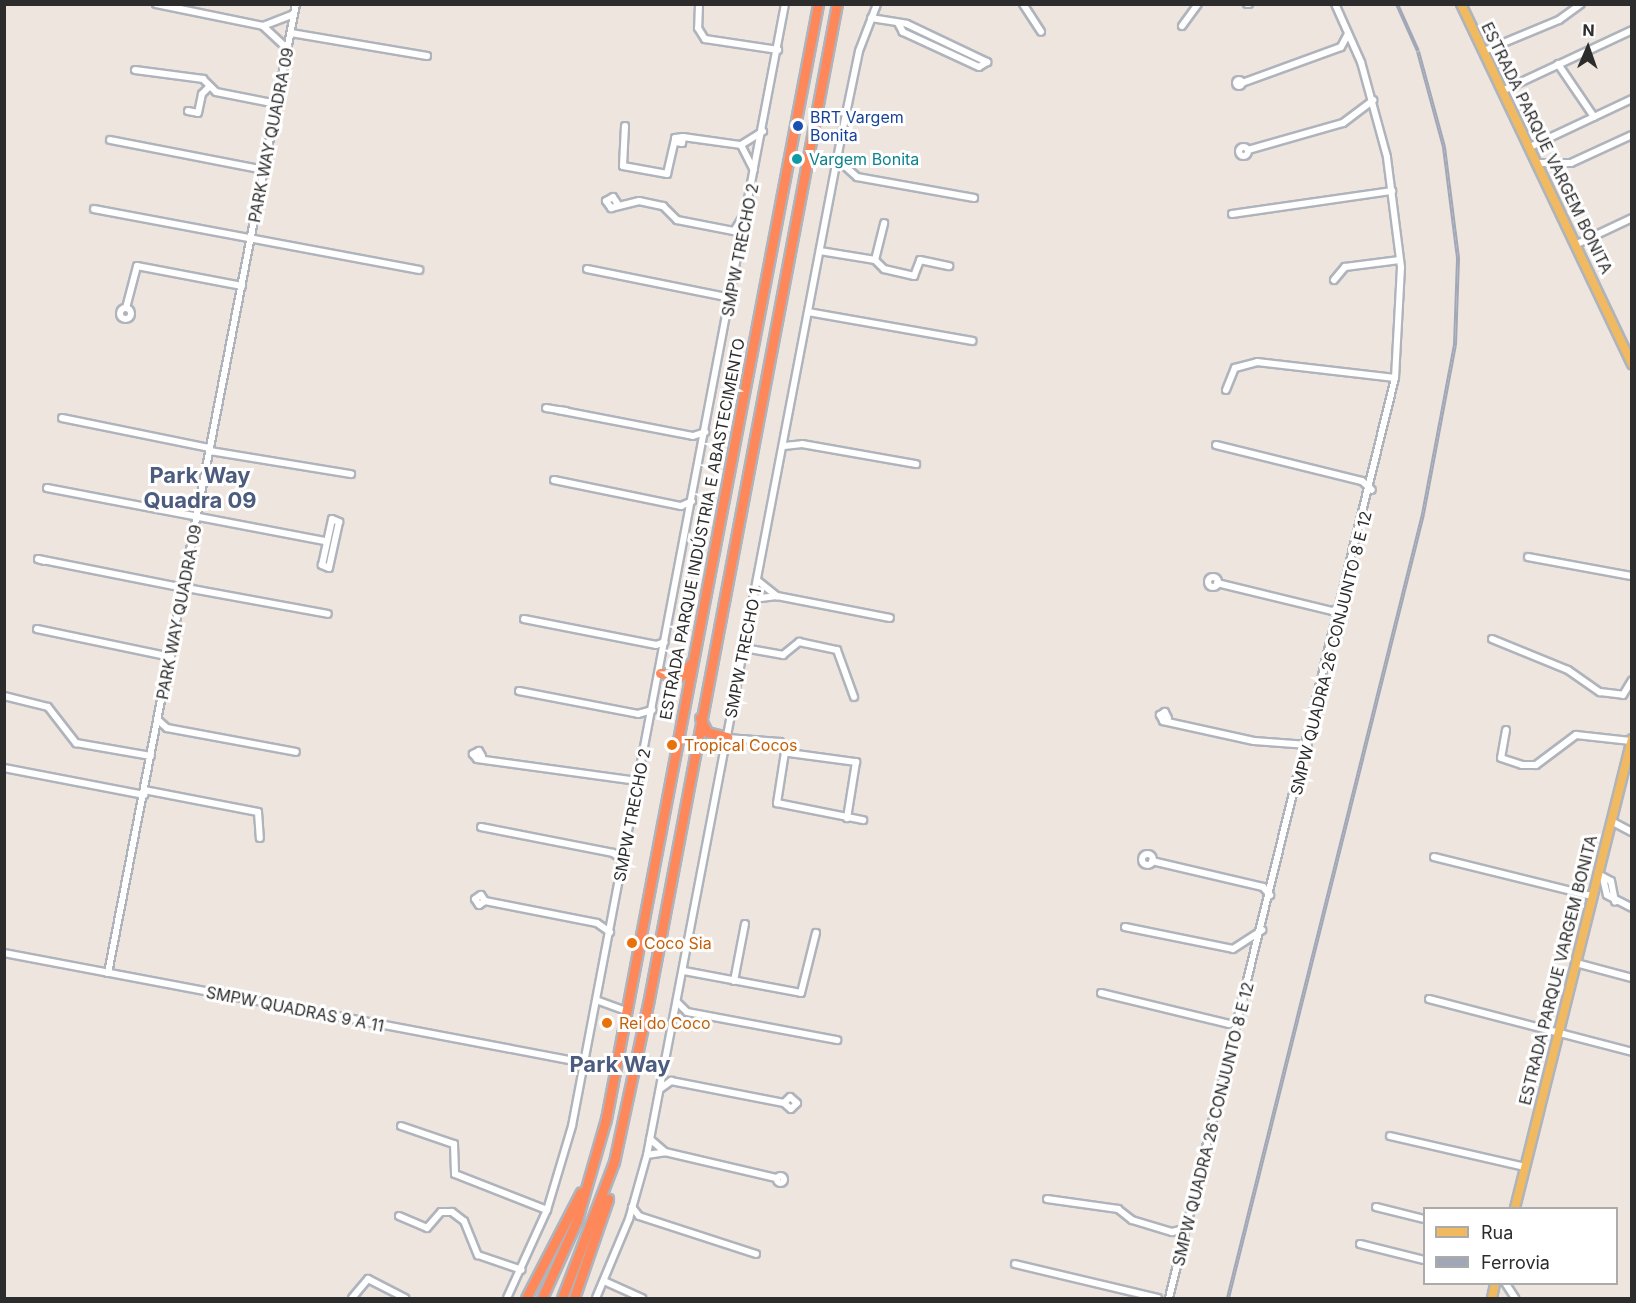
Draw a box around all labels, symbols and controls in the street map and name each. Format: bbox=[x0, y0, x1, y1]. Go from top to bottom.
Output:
north arrow bbox=[1558, 18, 1618, 78]
street label: ESTRADA PARQUE VARGEM BONITA bbox=[1478, 19, 1616, 277]
street label: PARK WAY QUADRA 09 bbox=[245, 46, 297, 224]
place label: BRT Vargem Bonita bbox=[810, 107, 904, 145]
marker: BRT Vargem Bonita bbox=[791, 119, 805, 133]
place label: Vargem Bonita bbox=[809, 149, 919, 169]
marker: Vargem Bonita bbox=[790, 152, 804, 166]
street label: SMPW TRECHO 2 bbox=[718, 182, 762, 318]
street label: ESTRADA PARQUE INDÚSTRIA E ABASTECIMENTO bbox=[656, 337, 748, 721]
district label: Park Way Quadra 09 bbox=[143, 462, 257, 514]
street label: SMPW QUADRA 26 CONJUNTO 8 E 12 bbox=[1286, 509, 1376, 797]
street label: PARK WAY QUADRA 09 bbox=[153, 523, 205, 701]
street label: SMPW TRECHO 1 bbox=[721, 586, 765, 720]
place label: Tropical Cocos bbox=[684, 735, 798, 755]
marker: Tropical Cocos bbox=[665, 738, 679, 752]
street label: SMPW TRECHO 2 bbox=[610, 747, 654, 883]
street label: ESTRADA PARQUE VARGEM BONITA bbox=[1515, 833, 1601, 1107]
place label: Coco Sia bbox=[644, 933, 712, 953]
marker: Coco Sia bbox=[625, 936, 639, 950]
street label: SMPW QUADRA 26 CONJUNTO 8 E 12 bbox=[1168, 980, 1258, 1268]
street label: SMPW QUADRAS 9 A 11 bbox=[204, 982, 386, 1036]
place label: Rei do Coco bbox=[619, 1013, 711, 1033]
marker: Rei do Coco bbox=[600, 1016, 614, 1030]
district label: Park Way bbox=[569, 1052, 671, 1078]
legend bbox=[1423, 1207, 1618, 1285]
text: Rua bbox=[1481, 1222, 1513, 1243]
text: Ferrovia bbox=[1481, 1252, 1550, 1273]

